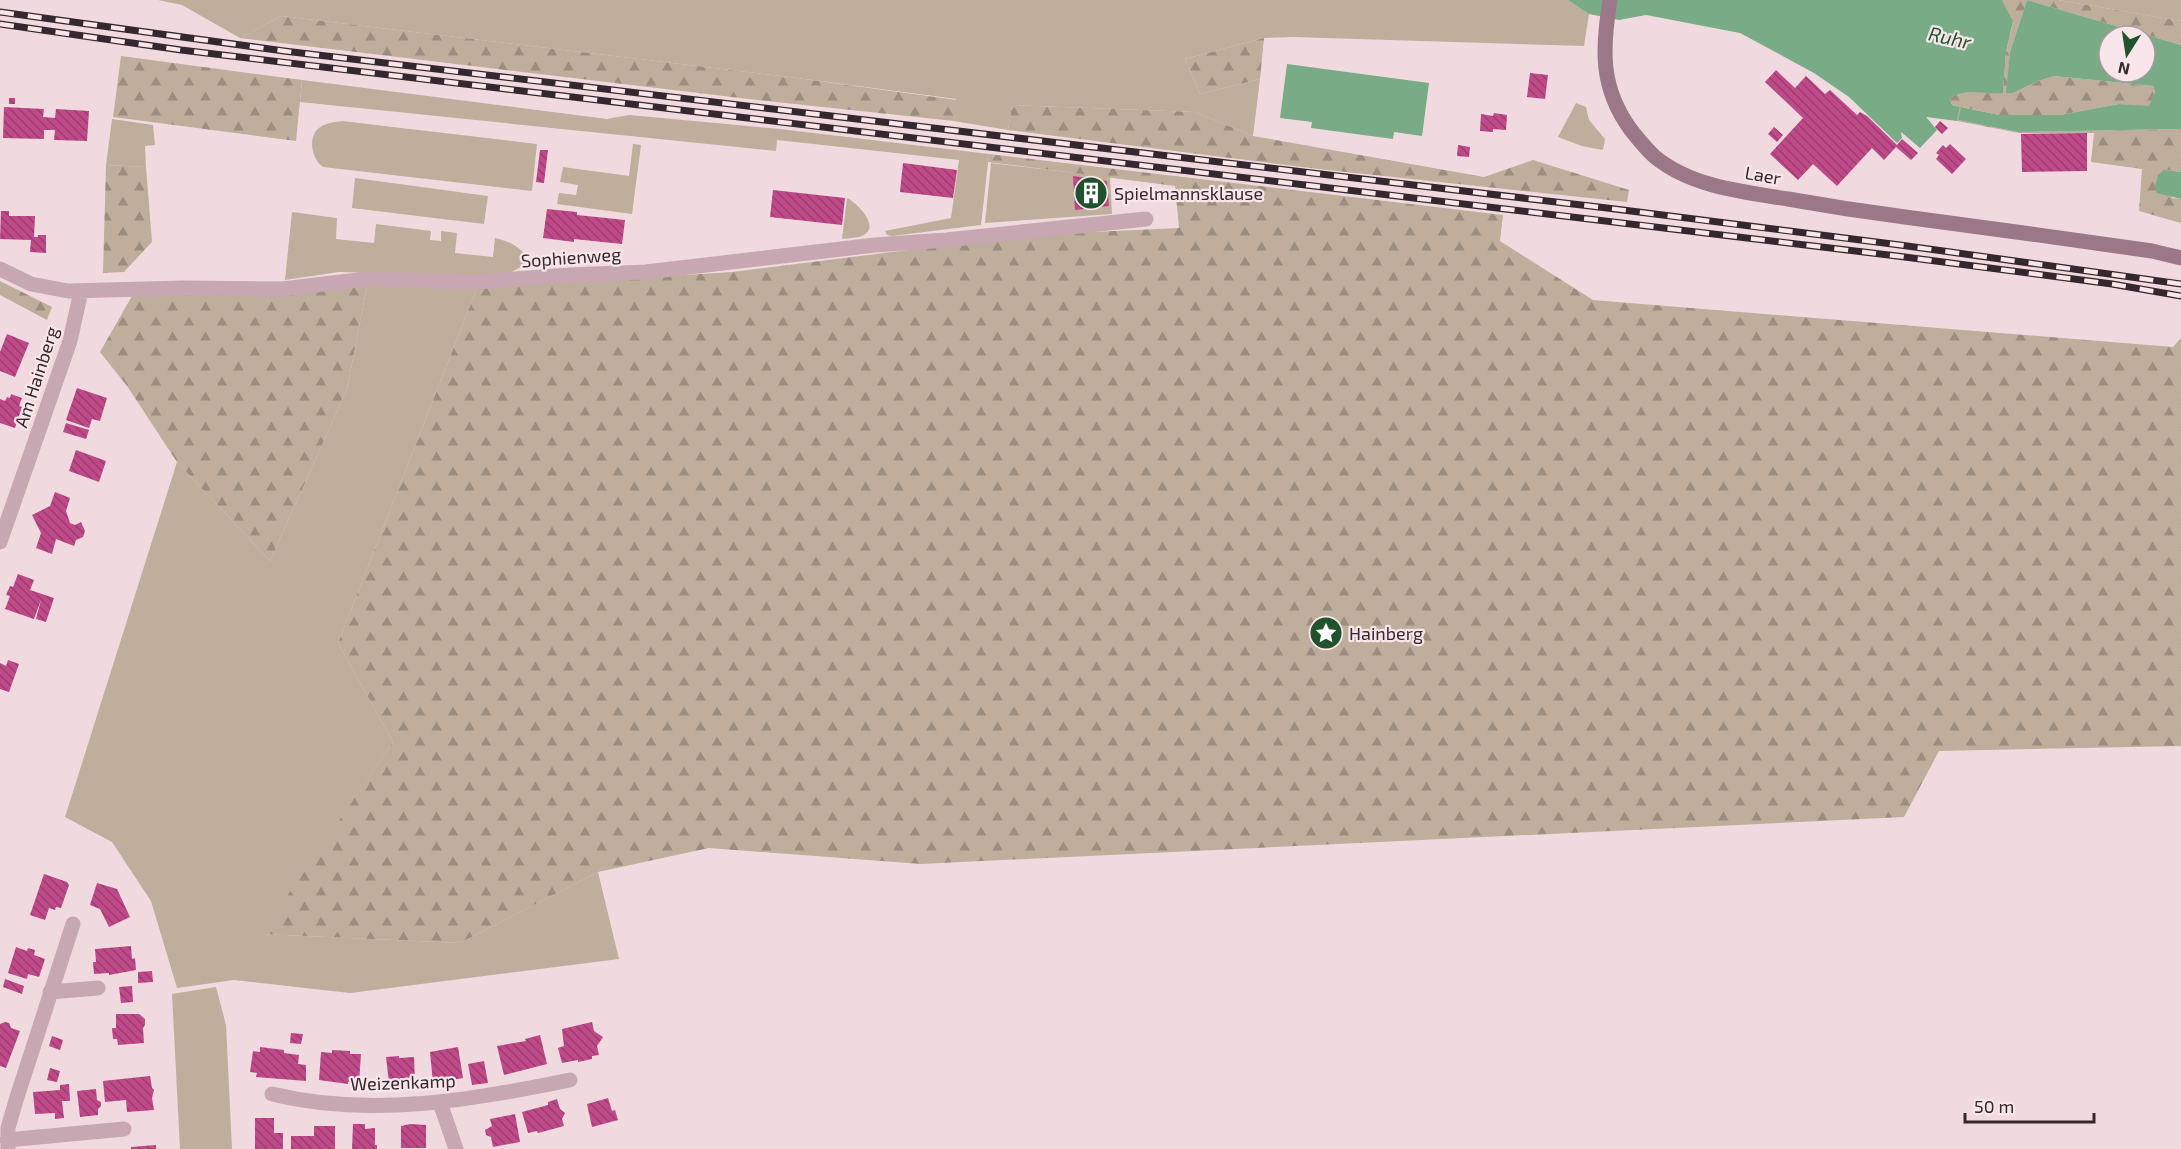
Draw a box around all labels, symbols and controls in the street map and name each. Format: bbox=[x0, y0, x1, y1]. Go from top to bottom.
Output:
water label: Ruhr bbox=[1926, 20, 1975, 54]
north arrow bbox=[2097, 24, 2157, 84]
text: N bbox=[2116, 59, 2131, 80]
street label: Laer bbox=[1743, 161, 1783, 189]
building icon: Spielmannsklause bbox=[1073, 175, 1109, 211]
place label: Spielmannsklause bbox=[1114, 182, 1263, 204]
street label: Sophienweg bbox=[520, 243, 622, 271]
street label: Am Hainberg bbox=[9, 324, 63, 430]
place icon: Hainberg bbox=[1308, 615, 1344, 651]
place label: Hainberg bbox=[1349, 622, 1423, 644]
street label: Weizenkamp bbox=[350, 1069, 456, 1095]
scale bar bbox=[1965, 1086, 2094, 1124]
text: 50 m bbox=[1974, 1095, 2014, 1117]

